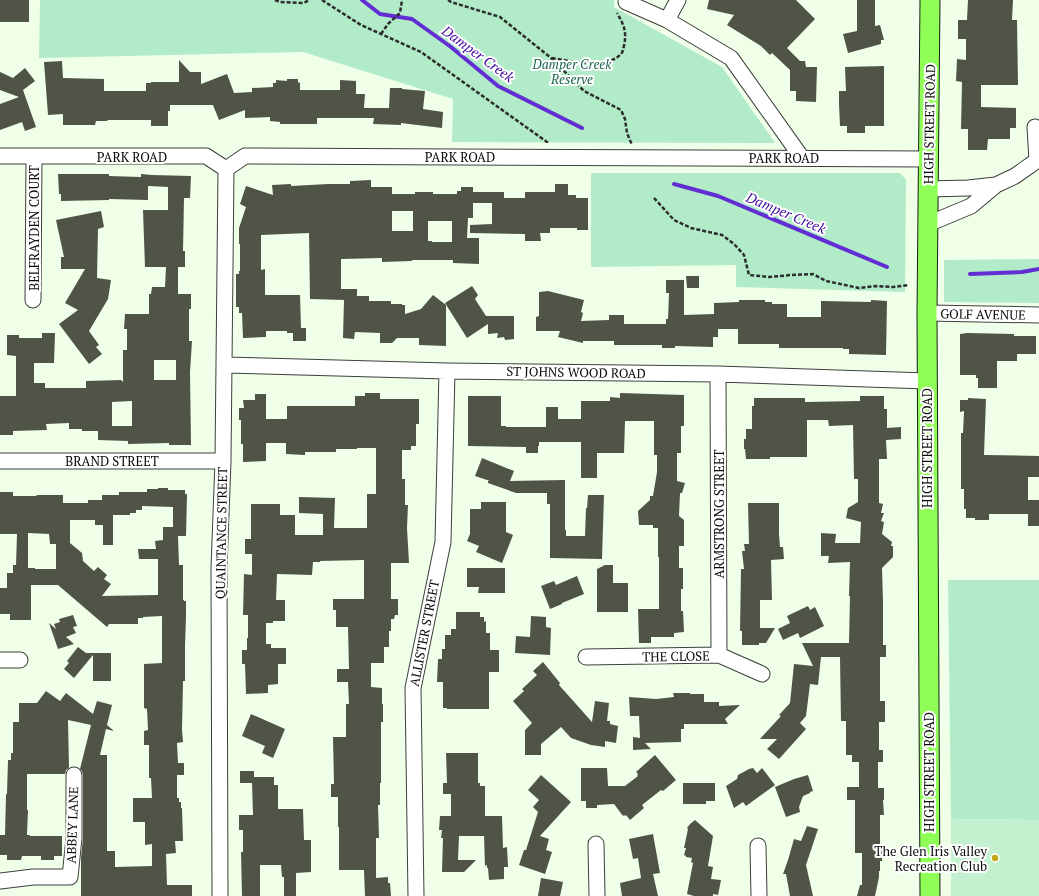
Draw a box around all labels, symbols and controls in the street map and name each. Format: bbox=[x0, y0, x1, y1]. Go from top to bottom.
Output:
water label: Damper Creek bbox=[438, 20, 518, 86]
park label: Damper Creek Reserve bbox=[532, 55, 612, 88]
street label: HIGH STREET ROAD bbox=[919, 64, 939, 184]
street label: PARK ROAD bbox=[97, 148, 167, 166]
street label: PARK ROAD bbox=[425, 148, 495, 166]
street label: PARK ROAD bbox=[749, 149, 819, 167]
street label: BELFRAYDEN COURT bbox=[25, 165, 43, 291]
water label: Damper Creek bbox=[742, 187, 829, 238]
street label: GOLF AVENUE bbox=[940, 304, 1026, 324]
street label: ST JOHNS WOOD ROAD bbox=[506, 362, 646, 382]
street label: HIGH STREET ROAD bbox=[918, 388, 936, 508]
street label: ARMSTRONG STREET bbox=[710, 449, 728, 579]
street label: BRAND STREET bbox=[65, 452, 159, 470]
street label: QUAINTANCE STREET bbox=[211, 467, 231, 599]
street label: ALLISTER STREET bbox=[405, 578, 443, 688]
street label: THE CLOSE bbox=[642, 646, 710, 666]
street label: HIGH STREET ROAD bbox=[920, 712, 938, 832]
street label: ABBEY LANE bbox=[62, 786, 82, 864]
place label: The Glen Iris Valley Recreation Club bbox=[874, 842, 987, 875]
marker: The Glen Iris Valley Recreation Club bbox=[990, 853, 1000, 863]

